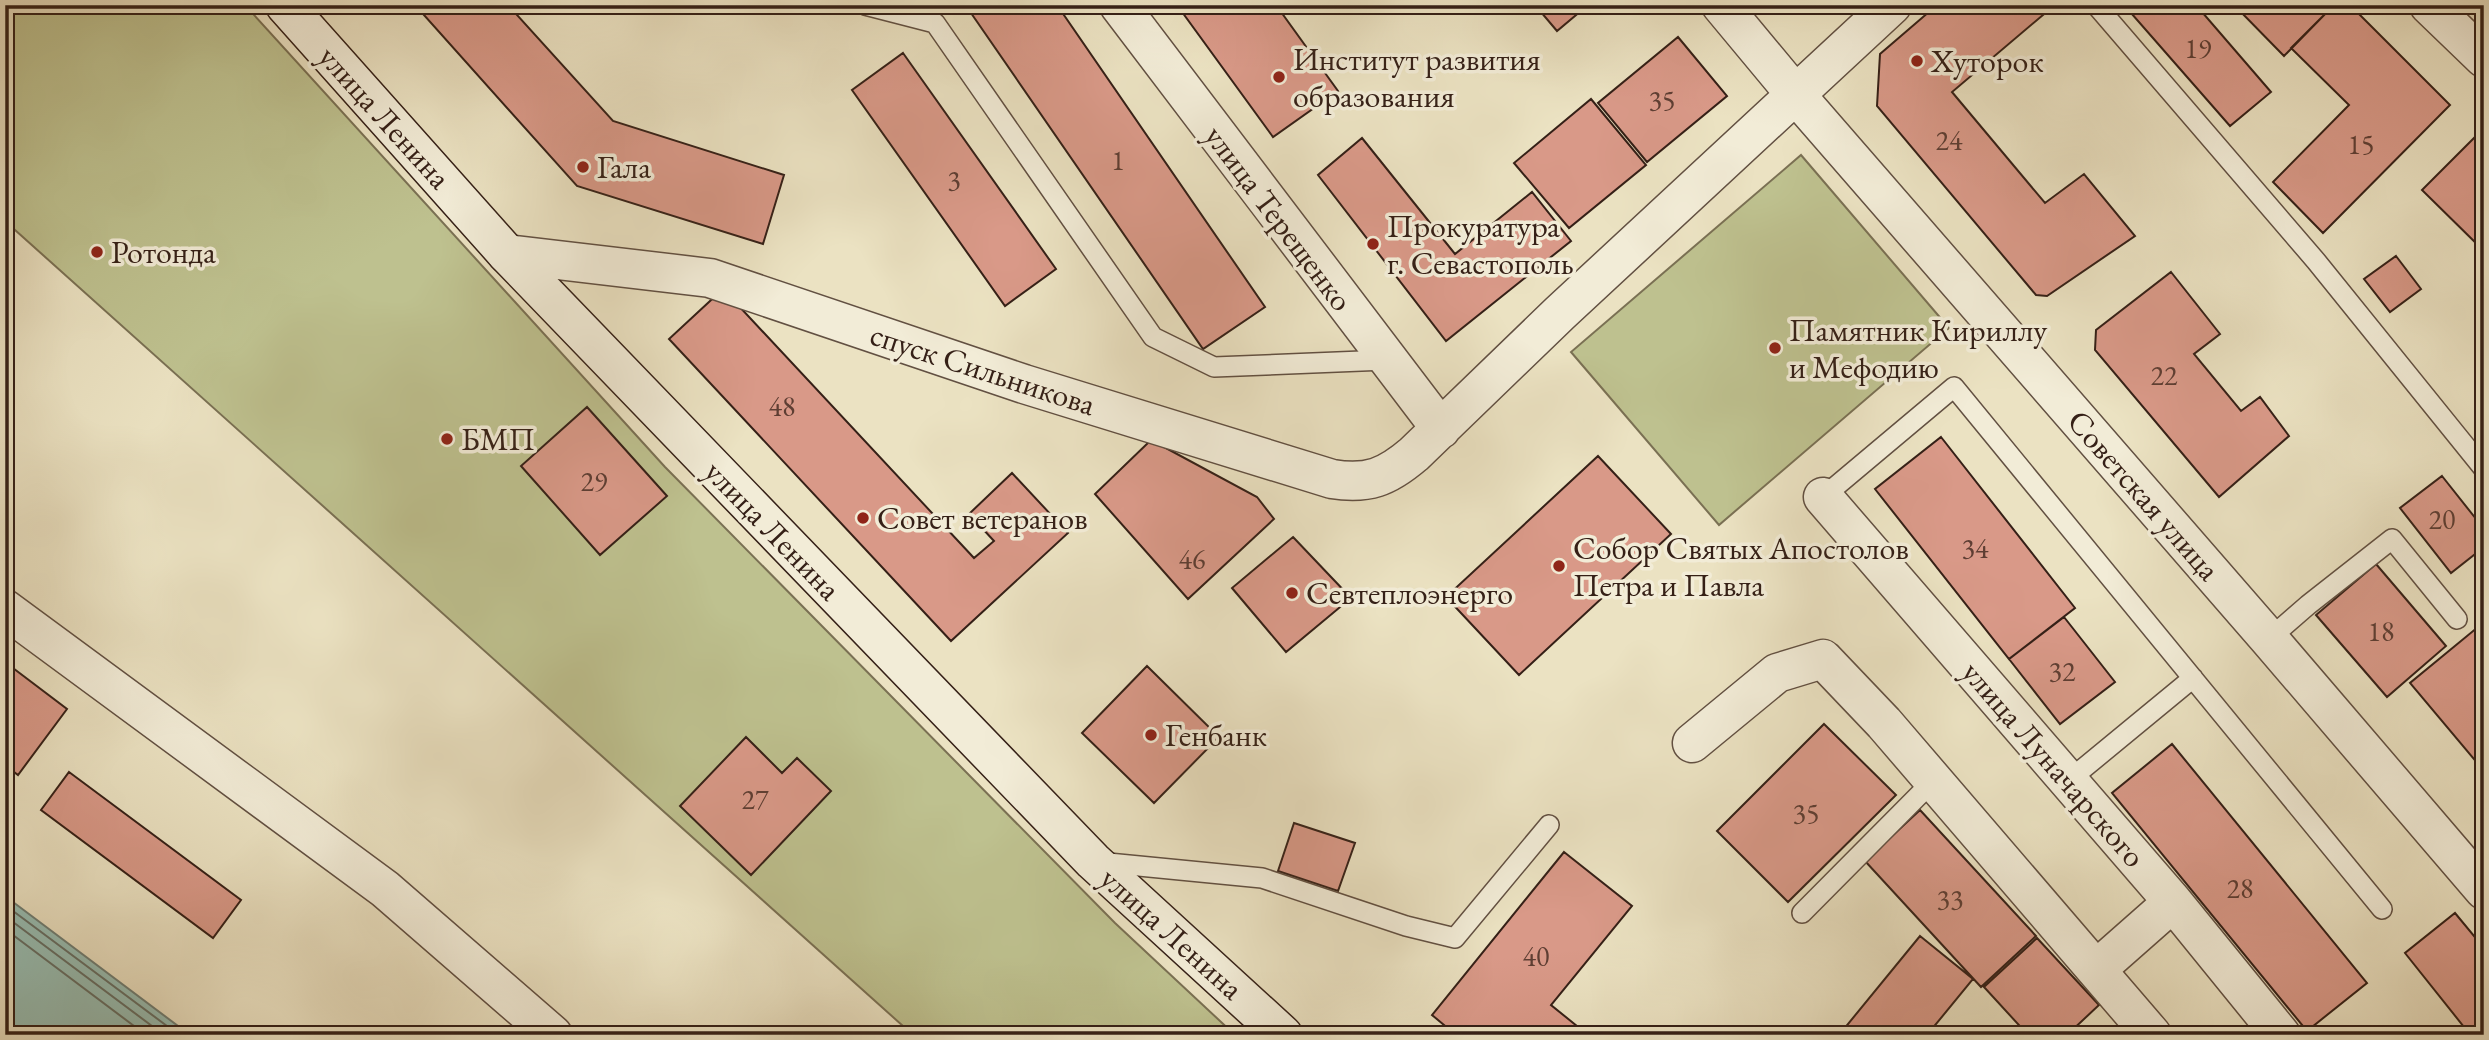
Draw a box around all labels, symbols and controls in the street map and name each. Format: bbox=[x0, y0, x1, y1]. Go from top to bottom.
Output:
house number: 19 bbox=[2185, 30, 2211, 66]
street label: улица Ленина bbox=[309, 36, 461, 198]
place label: Институт развития образования bbox=[1293, 38, 1541, 117]
place label: Хуторок bbox=[1930, 40, 2044, 82]
marker: Хуторок bbox=[1909, 53, 1925, 69]
marker: Институт развития образования bbox=[1271, 69, 1287, 85]
house number: 35 bbox=[1649, 82, 1675, 118]
street label: улица Терещенко bbox=[1195, 116, 1363, 320]
house number: 24 bbox=[1936, 122, 1963, 158]
house number: 15 bbox=[2348, 126, 2374, 162]
house number: 1 bbox=[1111, 142, 1125, 178]
place label: Гала bbox=[597, 146, 651, 188]
marker: Гала bbox=[575, 159, 591, 175]
house number: 3 bbox=[947, 162, 961, 198]
place label: Прокуратура г. Севастополь bbox=[1387, 205, 1574, 284]
place label: Ротонда bbox=[111, 231, 216, 273]
marker: Прокуратура г. Севастополь bbox=[1365, 236, 1381, 252]
marker: Ротонда bbox=[89, 244, 105, 260]
place label: Памятник Кириллу и Мефодию bbox=[1789, 309, 2048, 388]
street label: спуск Сильникова bbox=[865, 313, 1101, 425]
marker: Памятник Кириллу и Мефодию bbox=[1767, 340, 1783, 356]
house number: 22 bbox=[2151, 357, 2178, 393]
house number: 48 bbox=[769, 388, 795, 424]
street label: Советская улица bbox=[2058, 401, 2230, 589]
place label: БМП bbox=[461, 418, 535, 460]
marker: БМП bbox=[439, 431, 455, 447]
street label: улица Ленина bbox=[696, 451, 851, 609]
house number: 29 bbox=[581, 463, 607, 499]
place label: Совет ветеранов bbox=[877, 497, 1088, 539]
house number: 20 bbox=[2429, 501, 2455, 537]
marker: Совет ветеранов bbox=[855, 510, 871, 526]
place label: Собор Святых Апостолов Петра и Павла bbox=[1573, 527, 1909, 606]
house number: 34 bbox=[1962, 530, 1989, 566]
house number: 46 bbox=[1179, 541, 1205, 577]
marker: Собор Святых Апостолов Петра и Павла bbox=[1551, 558, 1567, 574]
place label: Севтеплоэнерго bbox=[1306, 572, 1513, 614]
marker: Севтеплоэнерго bbox=[1284, 585, 1300, 601]
house number: 18 bbox=[2368, 613, 2394, 649]
street label: улица Луначарского bbox=[1953, 652, 2155, 876]
house number: 32 bbox=[2049, 653, 2076, 689]
place label: Генбанк bbox=[1165, 714, 1267, 756]
marker: Генбанк bbox=[1143, 727, 1159, 743]
house number: 27 bbox=[742, 781, 769, 817]
house number: 35 bbox=[1793, 795, 1819, 831]
street label: улица Ленина bbox=[1091, 857, 1253, 1009]
house number: 28 bbox=[2227, 870, 2253, 906]
house number: 33 bbox=[1937, 881, 1963, 917]
house number: 40 bbox=[1523, 938, 1549, 974]

